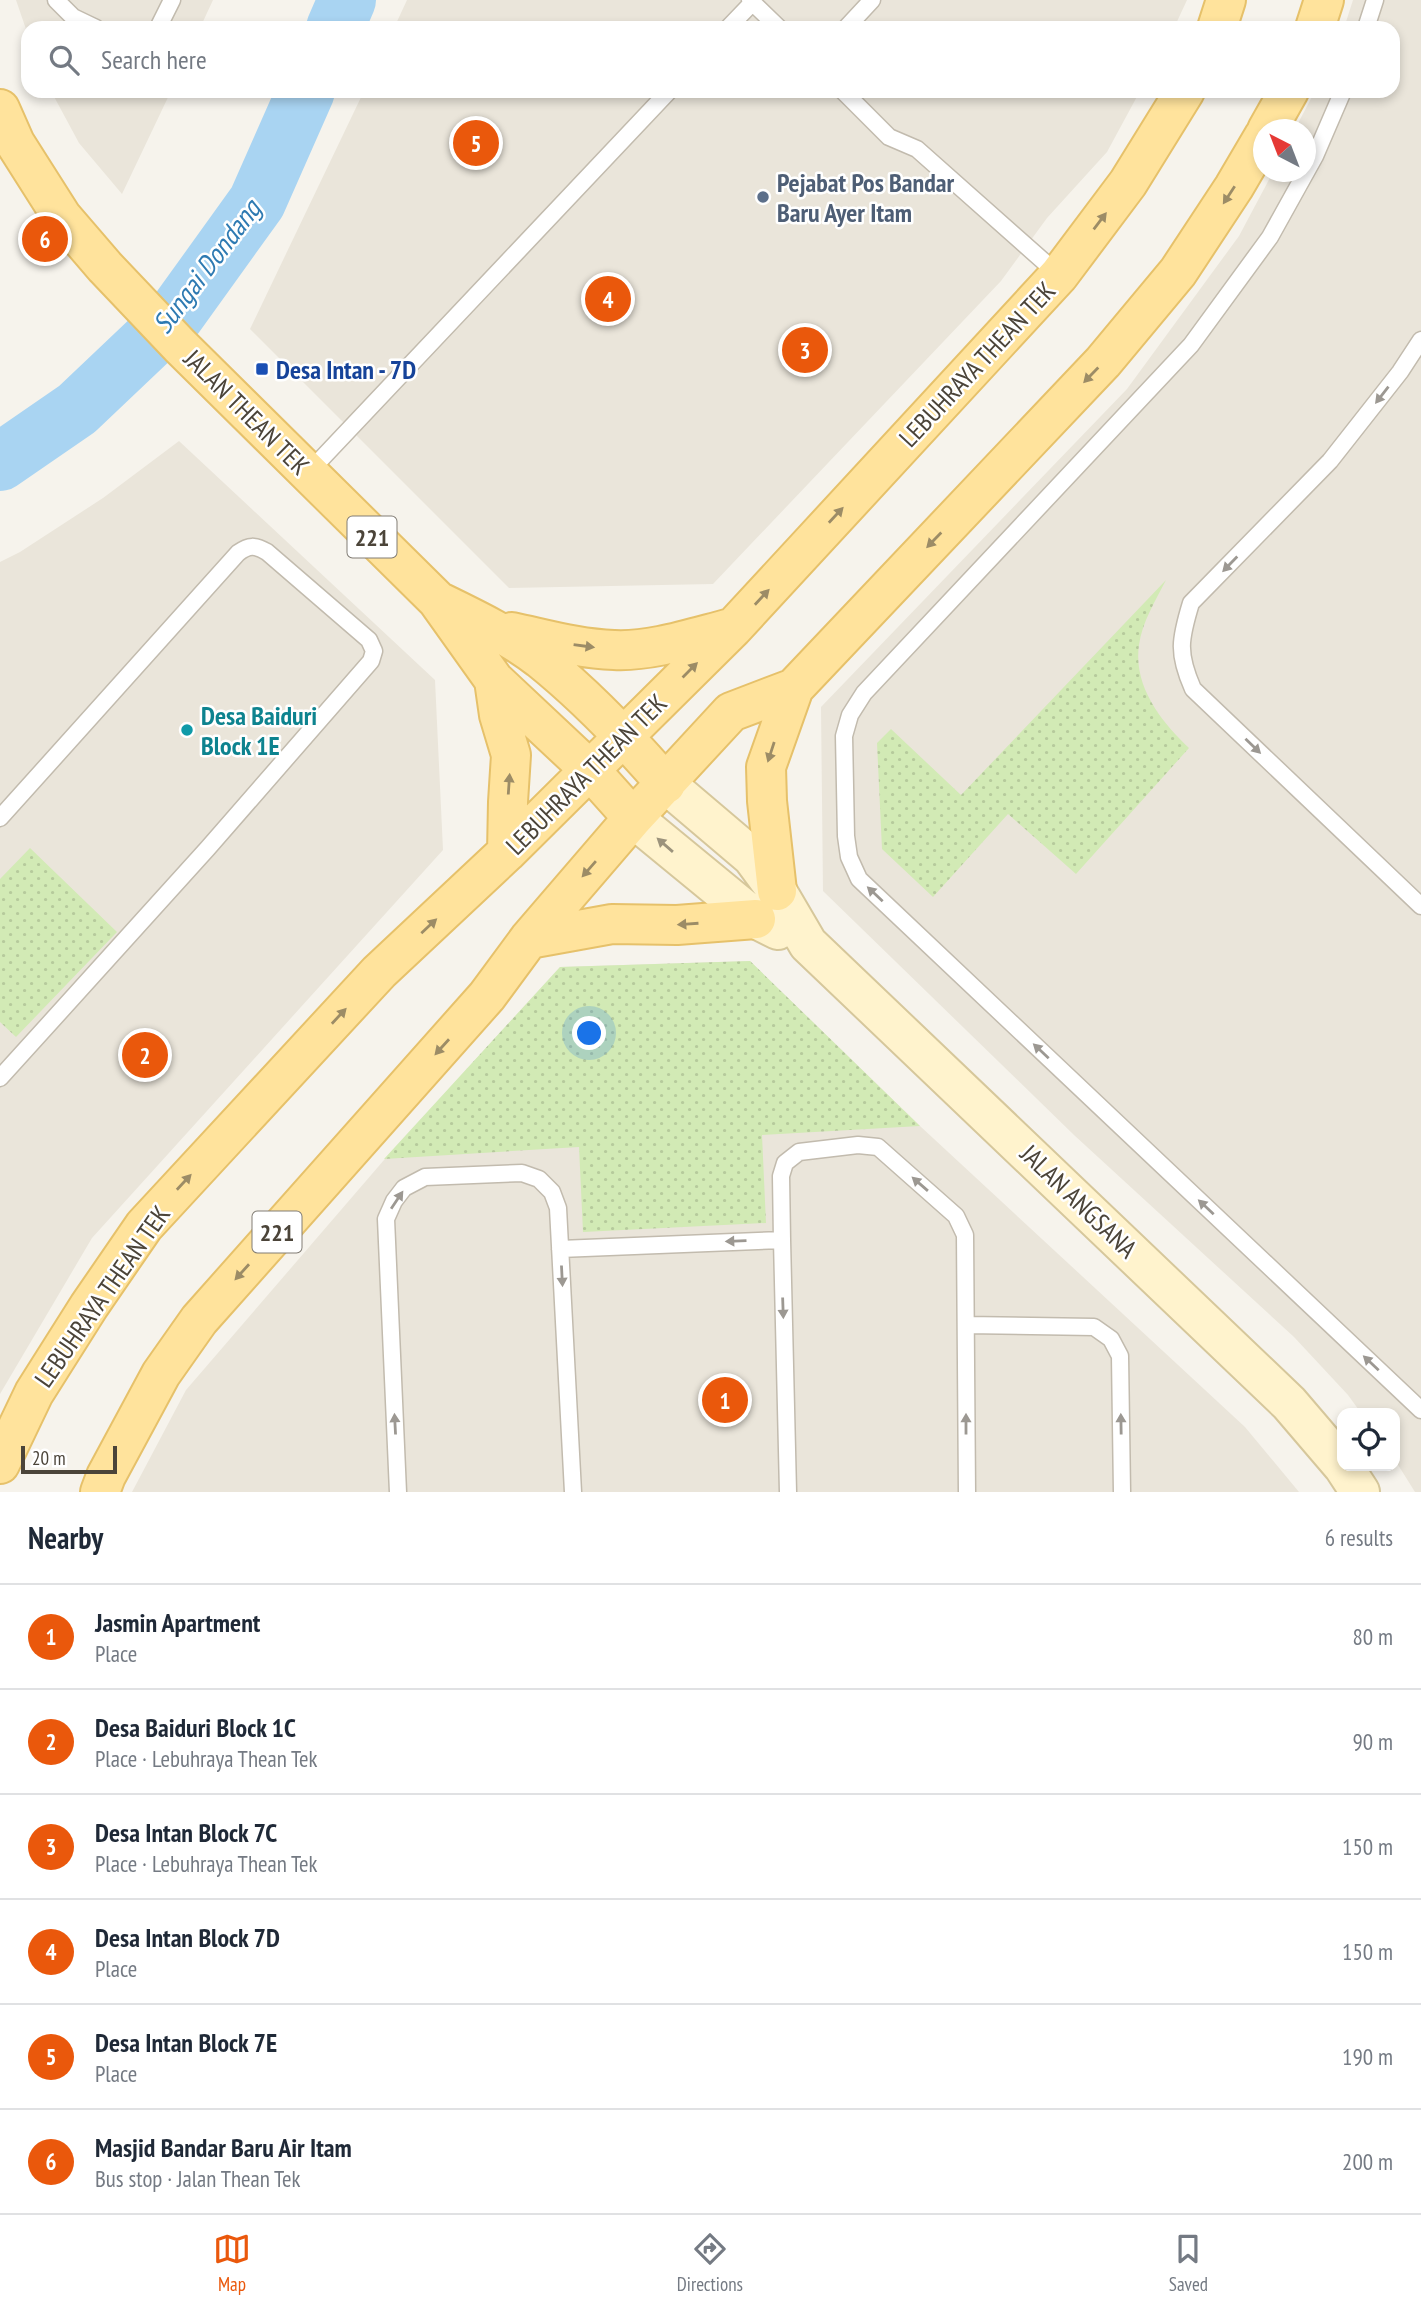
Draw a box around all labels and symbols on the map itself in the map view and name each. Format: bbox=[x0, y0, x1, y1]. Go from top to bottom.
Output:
pin: 5 bbox=[453, 117, 499, 169]
north arrow bbox=[1253, 119, 1316, 182]
place label: Pejabat Pos Bandar Baru Ayer Itam bbox=[777, 166, 955, 229]
one-way arrow bbox=[1222, 185, 1235, 204]
marker: Pejabat Pos Bandar Baru Ayer Itam bbox=[755, 189, 771, 205]
water label: Sungai Dondang bbox=[144, 190, 270, 340]
one-way arrow bbox=[1092, 212, 1106, 230]
pin: 6 bbox=[22, 213, 68, 265]
pin: 4 bbox=[585, 273, 631, 325]
street label: LEBUHRAYA THEAN TEK bbox=[892, 274, 1062, 454]
pin: 3 bbox=[782, 324, 828, 376]
street label: JALAN THEAN TEK bbox=[177, 342, 317, 482]
place label: Desa Intan - 7D bbox=[276, 353, 416, 386]
marker: Desa Intan - 7D bbox=[254, 361, 270, 377]
one-way arrow bbox=[1083, 366, 1099, 384]
one-way arrow bbox=[1374, 386, 1389, 404]
one-way arrow bbox=[828, 507, 844, 524]
road number: 221 bbox=[348, 516, 396, 558]
one-way arrow bbox=[926, 531, 942, 549]
one-way arrow bbox=[1222, 555, 1238, 572]
one-way arrow bbox=[753, 588, 769, 605]
one-way arrow bbox=[573, 641, 595, 652]
one-way arrow bbox=[681, 662, 698, 679]
street label: LEBUHRAYA THEAN TEK bbox=[499, 686, 674, 861]
place label: Desa Baiduri Block 1E bbox=[201, 699, 317, 762]
marker: Desa Baiduri Block 1E bbox=[179, 722, 195, 738]
one-way arrow bbox=[1244, 738, 1261, 754]
one-way arrow bbox=[765, 742, 776, 763]
one-way arrow bbox=[504, 773, 515, 795]
one-way arrow bbox=[656, 837, 674, 853]
one-way arrow bbox=[582, 861, 597, 878]
one-way arrow bbox=[867, 887, 884, 903]
one-way arrow bbox=[420, 918, 437, 934]
one-way arrow bbox=[676, 919, 698, 930]
one-way arrow bbox=[330, 1008, 346, 1025]
your location bbox=[572, 1016, 606, 1050]
pin: 2 bbox=[122, 1029, 168, 1081]
one-way arrow bbox=[434, 1038, 450, 1056]
one-way arrow bbox=[1032, 1042, 1049, 1059]
street label: JALAN ANGSANA bbox=[1013, 1137, 1145, 1265]
one-way arrow bbox=[176, 1173, 192, 1191]
one-way arrow bbox=[912, 1177, 929, 1192]
one-way arrow bbox=[390, 1190, 403, 1210]
street label: LEBUHRAYA THEAN TEK bbox=[27, 1199, 177, 1393]
one-way arrow bbox=[1198, 1199, 1215, 1215]
road number: 221 bbox=[252, 1212, 302, 1252]
one-way arrow bbox=[725, 1236, 747, 1247]
one-way arrow bbox=[234, 1263, 250, 1281]
one-way arrow bbox=[556, 1266, 567, 1288]
one-way arrow bbox=[778, 1297, 789, 1319]
one-way arrow bbox=[1362, 1355, 1380, 1371]
pin: 1 bbox=[702, 1374, 748, 1426]
one-way arrow bbox=[390, 1413, 401, 1435]
one-way arrow bbox=[960, 1413, 972, 1435]
one-way arrow bbox=[1115, 1413, 1127, 1435]
scale bar bbox=[21, 1443, 117, 1475]

